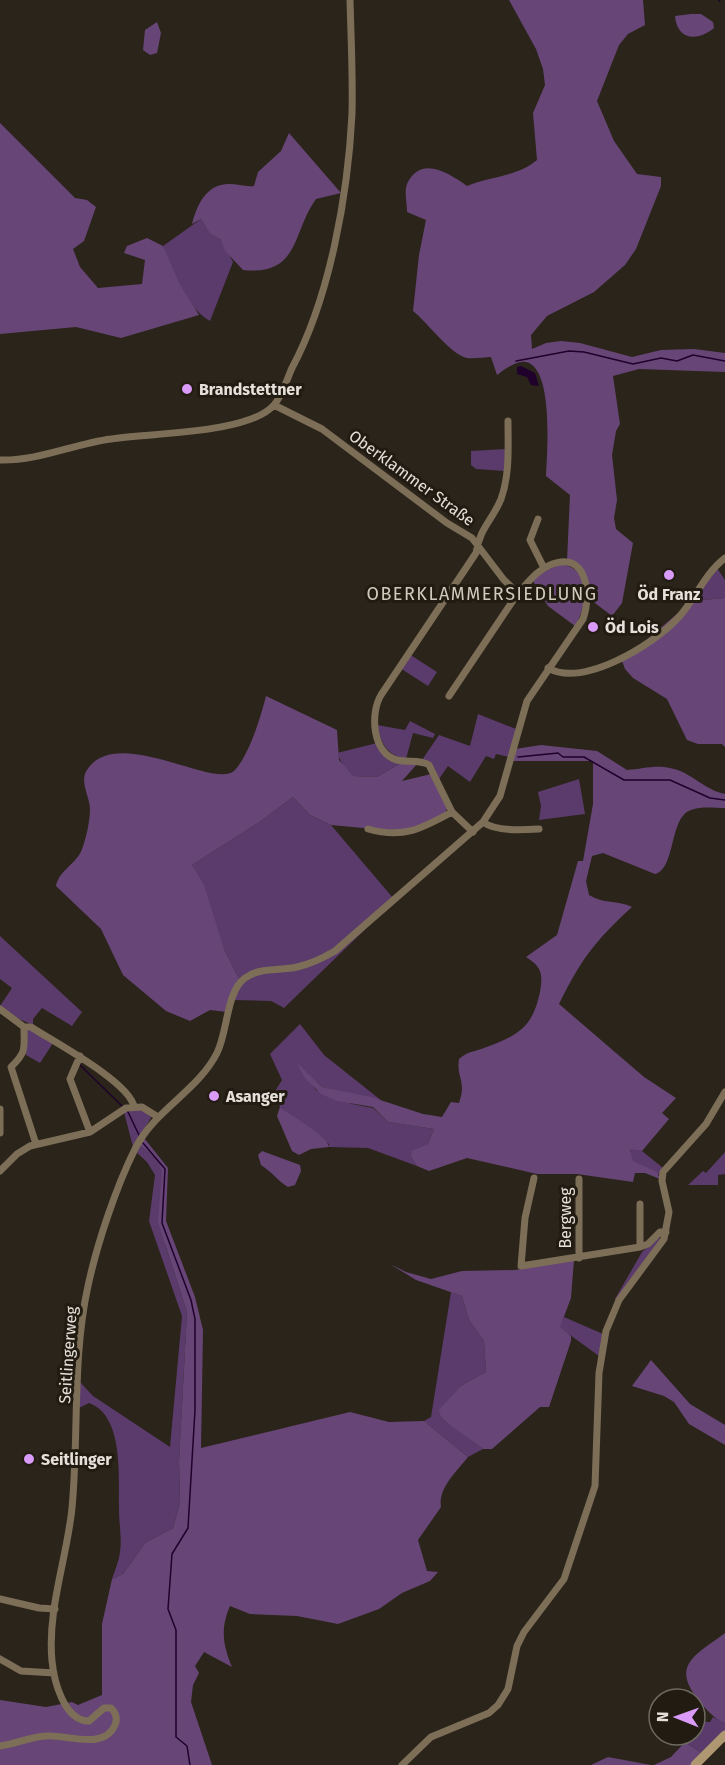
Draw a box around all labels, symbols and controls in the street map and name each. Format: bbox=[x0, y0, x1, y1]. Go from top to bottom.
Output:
place label: Brandstettner bbox=[199, 380, 302, 399]
marker: Brandstettner bbox=[180, 382, 194, 396]
street label: Oberklammer Straße bbox=[346, 426, 478, 530]
marker: Öd Franz bbox=[662, 568, 676, 582]
district label: OBERKLAMMERSIEDLUNG bbox=[366, 583, 598, 605]
place label: Öd Franz bbox=[638, 584, 701, 604]
place label: Öd Lois bbox=[605, 617, 659, 637]
marker: Öd Lois bbox=[586, 620, 600, 634]
place label: Asanger bbox=[225, 1087, 285, 1106]
marker: Asanger bbox=[207, 1089, 221, 1103]
street label: Bergweg bbox=[556, 1187, 575, 1249]
street label: Seitlingerweg bbox=[55, 1305, 81, 1404]
place label: Seitlinger bbox=[41, 1450, 112, 1469]
marker: Seitlinger bbox=[22, 1452, 36, 1466]
north arrow bbox=[647, 1687, 707, 1747]
text: N bbox=[653, 1711, 672, 1722]

